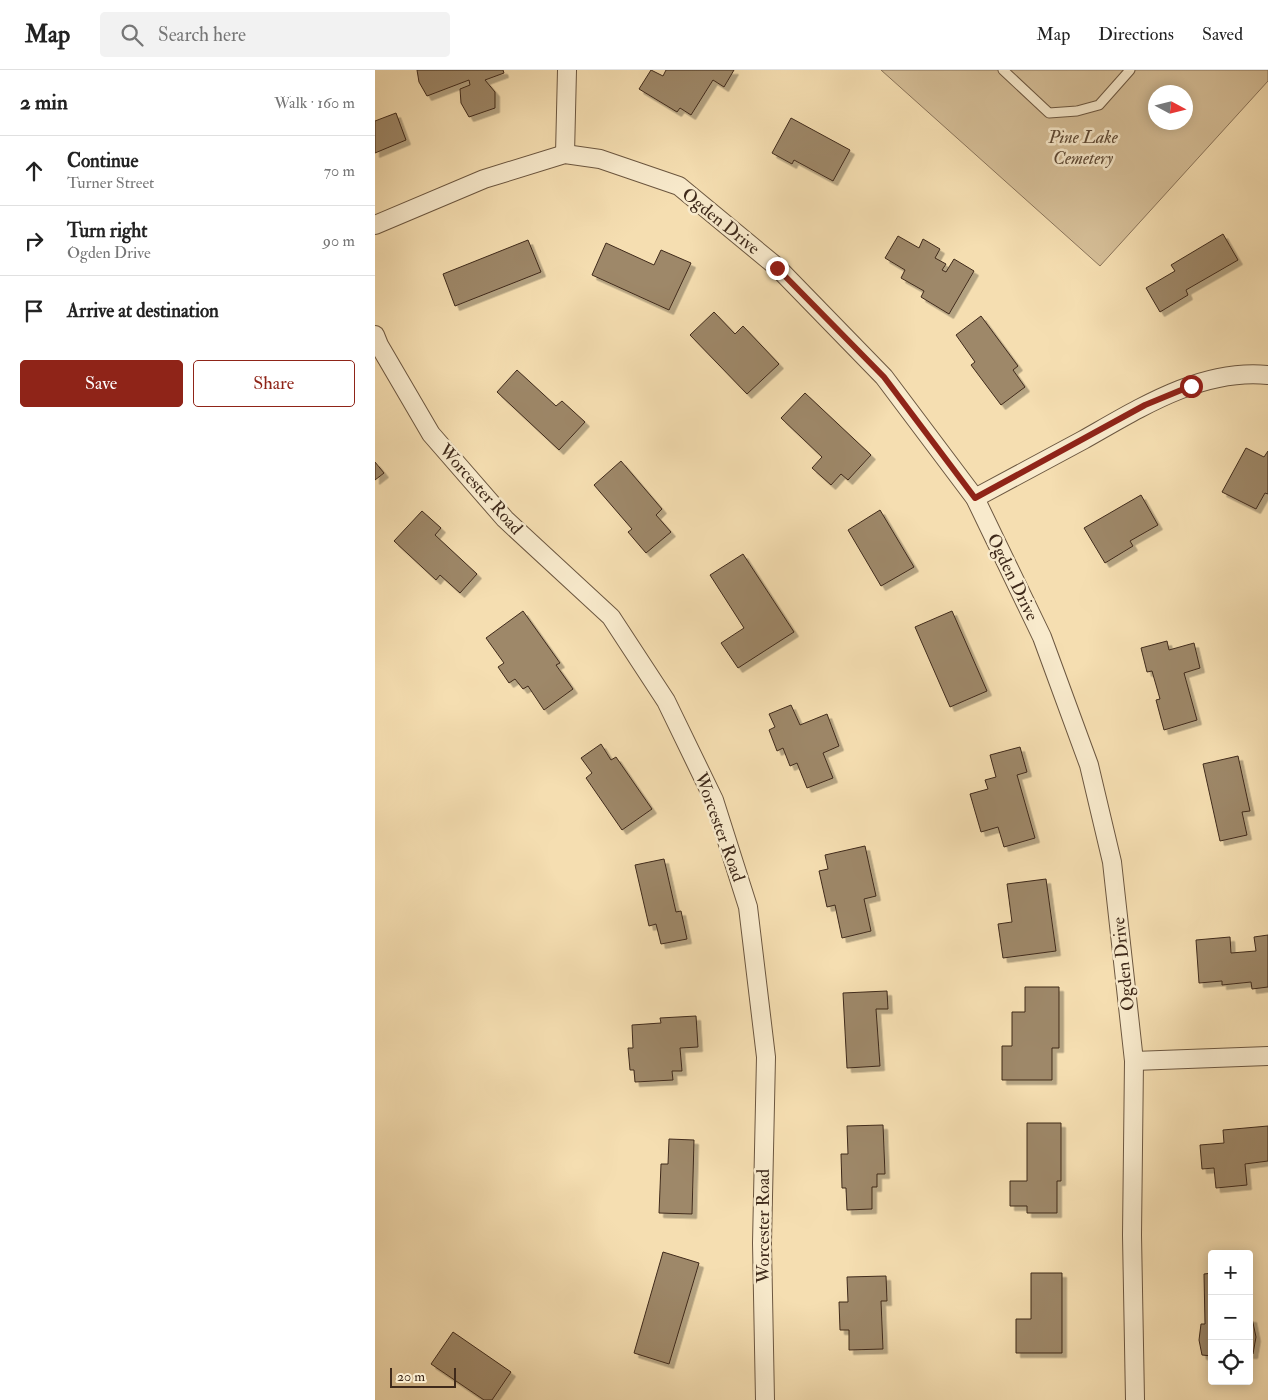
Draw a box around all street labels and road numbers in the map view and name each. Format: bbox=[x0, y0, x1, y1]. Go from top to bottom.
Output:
street label: Ogden Drive bbox=[677, 183, 765, 260]
street label: Worcester Road bbox=[433, 438, 528, 540]
street label: Ogden Drive bbox=[982, 530, 1044, 625]
street label: Worcester Road bbox=[689, 769, 750, 885]
street label: Ogden Drive bbox=[1107, 915, 1140, 1012]
street label: Worcester Road bbox=[752, 1169, 775, 1284]

